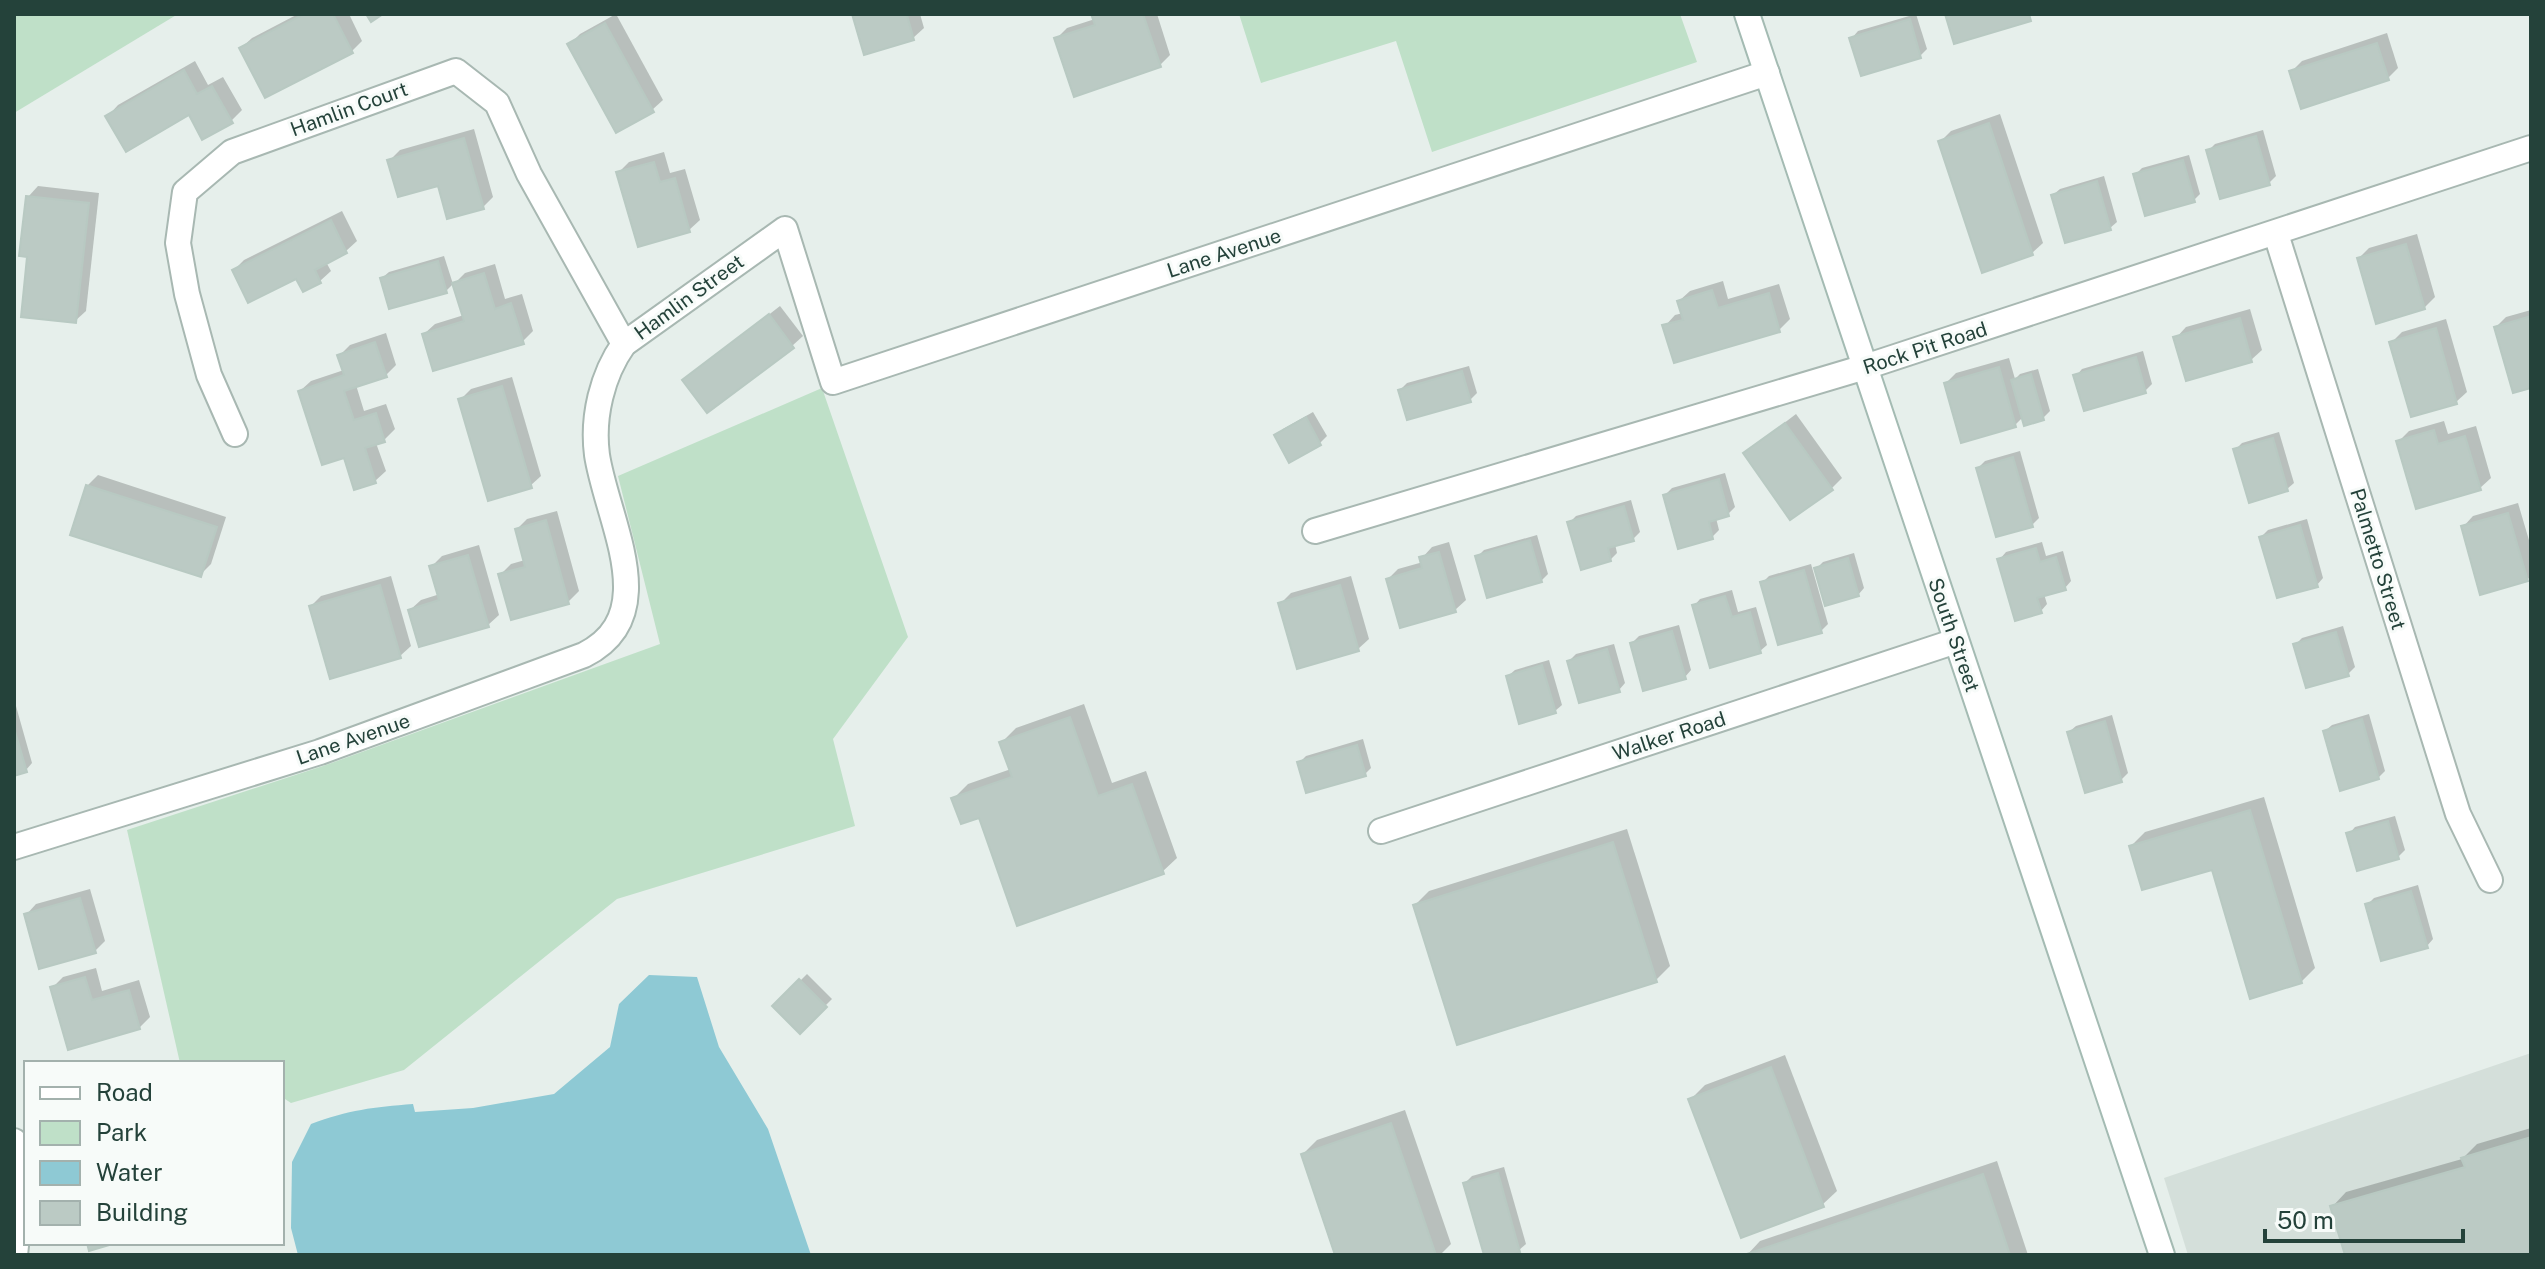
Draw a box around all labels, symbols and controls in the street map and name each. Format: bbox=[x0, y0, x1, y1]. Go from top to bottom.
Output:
street label: Hamlin Court bbox=[287, 77, 411, 141]
street label: Lane Avenue bbox=[1164, 223, 1284, 283]
street label: Hamlin Street bbox=[630, 249, 748, 345]
street label: Rock Pit Road bbox=[1860, 317, 1990, 379]
street label: Palmetto Street bbox=[2345, 485, 2411, 633]
street label: South Street bbox=[1923, 575, 1985, 695]
street label: Walker Road bbox=[1609, 706, 1729, 766]
street label: Lane Avenue bbox=[293, 708, 413, 770]
legend bbox=[24, 1061, 284, 1245]
text: Road bbox=[96, 1078, 153, 1106]
text: Park bbox=[96, 1118, 147, 1146]
text: Water bbox=[96, 1158, 163, 1186]
scale bar bbox=[2265, 1193, 2463, 1243]
text: Building bbox=[96, 1198, 188, 1226]
text: 50 m bbox=[2277, 1206, 2334, 1234]

